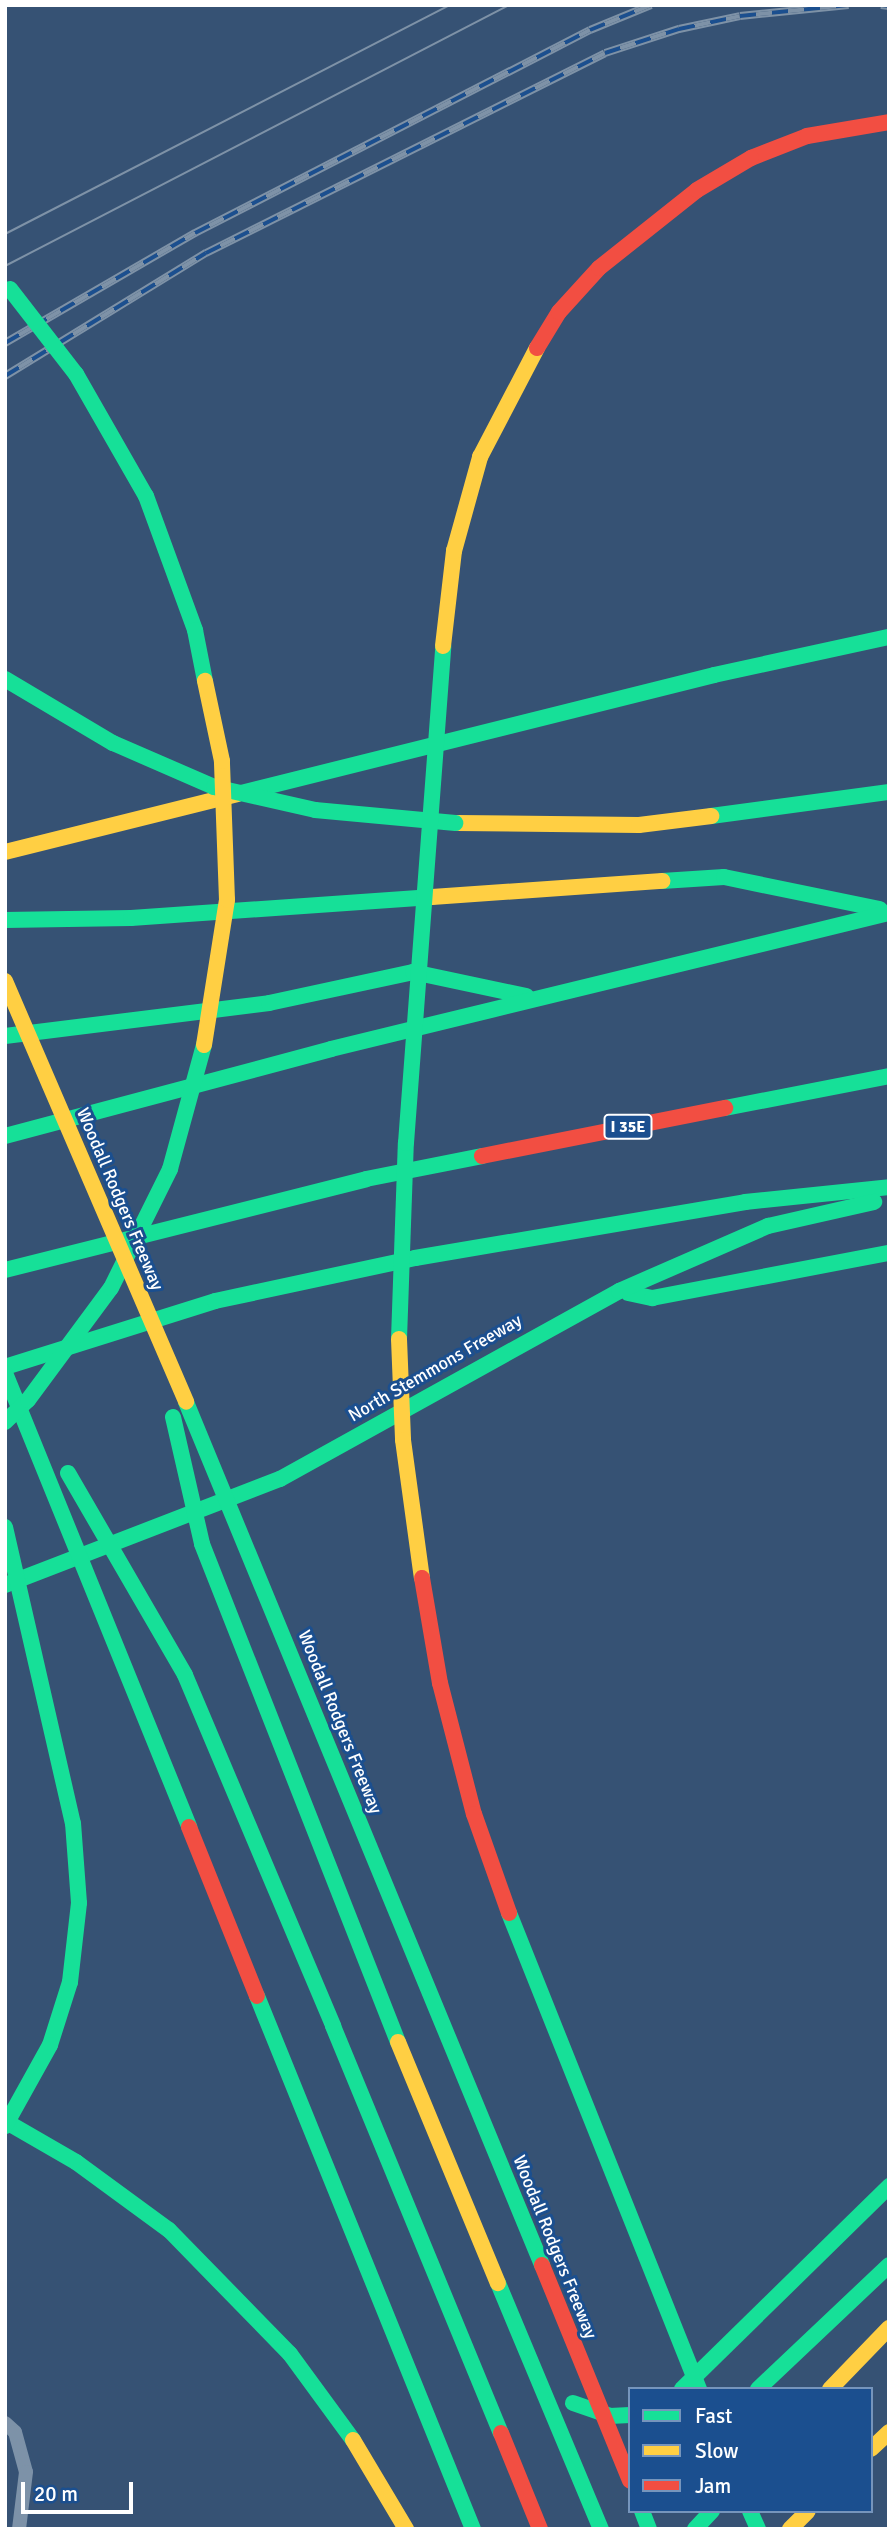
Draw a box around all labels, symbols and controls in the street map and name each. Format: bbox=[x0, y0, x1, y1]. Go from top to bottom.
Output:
street label: Woodall Rodgers Freeway bbox=[72, 1105, 168, 1293]
road number: I 35E bbox=[602, 1114, 654, 1140]
street label: North Stemmons Freeway bbox=[344, 1309, 526, 1427]
street label: Woodall Rodgers Freeway bbox=[293, 1627, 387, 1817]
street label: Woodall Rodgers Freeway bbox=[508, 2152, 602, 2342]
legend bbox=[628, 2387, 873, 2513]
text: Fast bbox=[695, 2403, 732, 2429]
text: Slow bbox=[695, 2438, 739, 2464]
scale bar bbox=[24, 2468, 136, 2512]
text: Jam bbox=[695, 2473, 731, 2499]
text: 20 m bbox=[34, 2481, 78, 2507]

